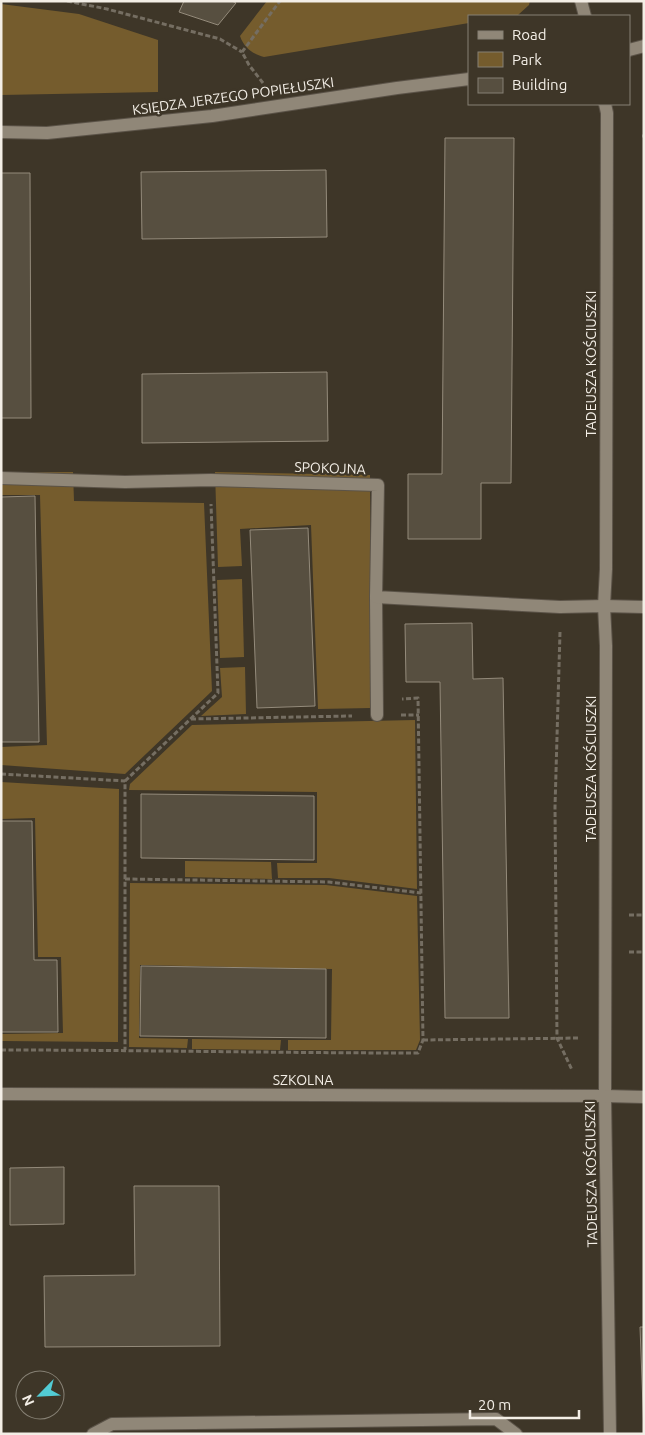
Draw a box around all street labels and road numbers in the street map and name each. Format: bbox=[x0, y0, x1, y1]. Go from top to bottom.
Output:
street label: KSIĘDZA JERZEGO POPIEŁUSZKI bbox=[131, 74, 335, 118]
street label: TADEUSZA KOŚCIUSZKI bbox=[582, 291, 599, 437]
street label: SPOKOJNA bbox=[294, 459, 366, 477]
street label: TADEUSZA KOŚCIUSZKI bbox=[582, 696, 599, 842]
street label: SZKOLNA bbox=[273, 1072, 333, 1088]
street label: TADEUSZA KOŚCIUSZKI bbox=[581, 1101, 600, 1247]

